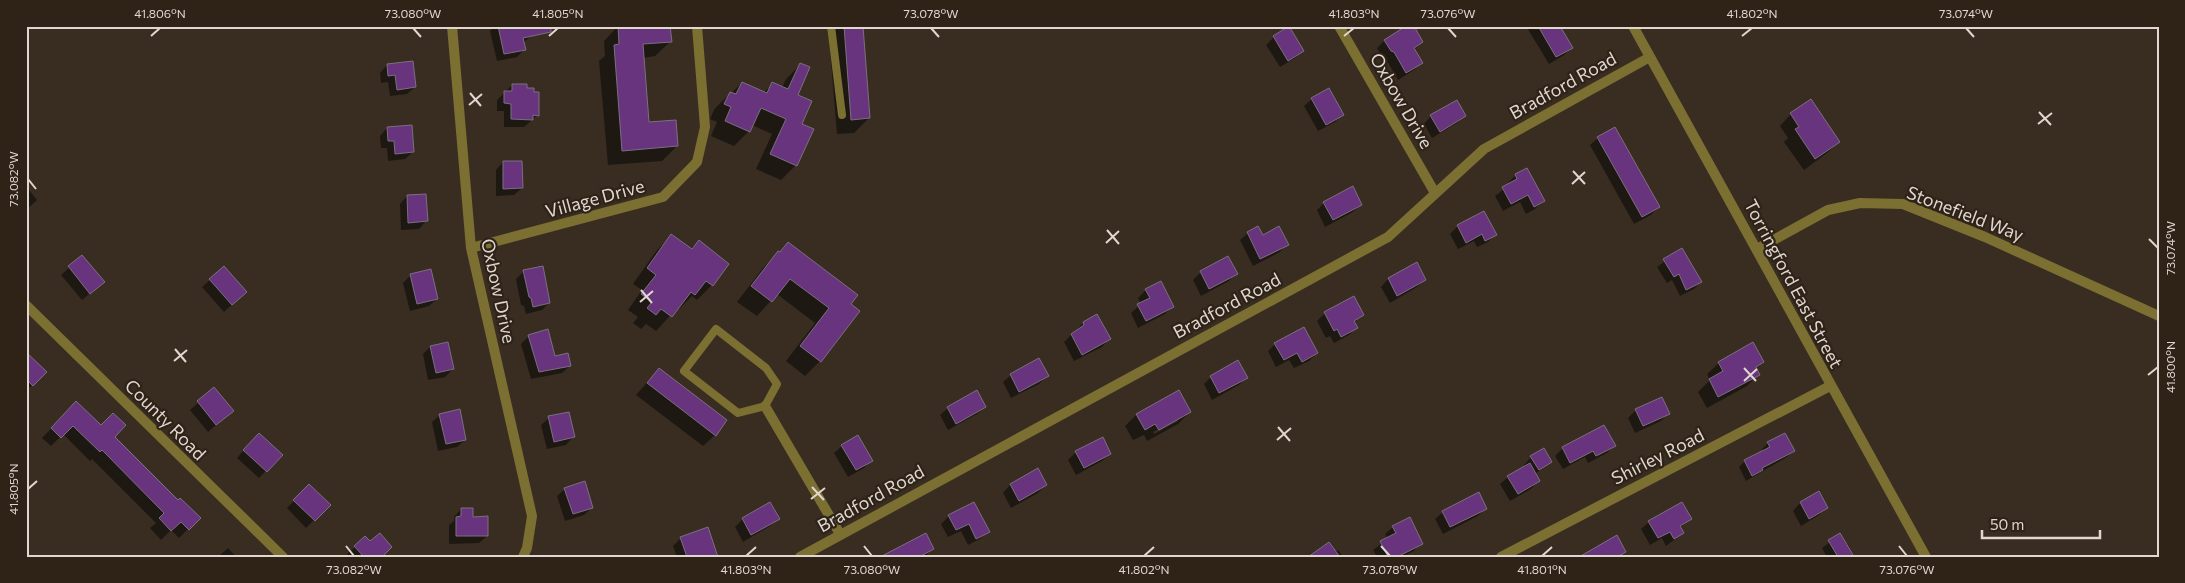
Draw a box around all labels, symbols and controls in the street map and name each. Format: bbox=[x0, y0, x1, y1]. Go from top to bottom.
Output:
text: 41.806°N bbox=[134, 6, 186, 20]
text: 73.080°W bbox=[385, 6, 441, 20]
text: 41.805°N bbox=[532, 6, 584, 20]
text: 73.078°W bbox=[904, 6, 958, 20]
text: 41.803°N bbox=[1328, 6, 1380, 20]
text: 73.076°W bbox=[1421, 6, 1475, 20]
text: 41.802°N bbox=[1726, 6, 1778, 20]
text: 73.074°W bbox=[1939, 6, 1993, 20]
street label: Bradford Road bbox=[1505, 47, 1620, 124]
street label: Oxbow Drive bbox=[1366, 49, 1438, 152]
text: 73.082°W bbox=[6, 151, 20, 207]
street label: Village Drive bbox=[543, 174, 647, 222]
street label: Stonefield Way bbox=[1904, 181, 2027, 245]
street label: Torringford East Street bbox=[1740, 195, 1848, 372]
text: 73.074°W bbox=[2163, 221, 2177, 275]
street label: Oxbow Drive bbox=[477, 236, 521, 345]
street label: Bradford Road bbox=[1169, 268, 1284, 343]
text: 41.800°N bbox=[2163, 341, 2177, 393]
street label: County Road bbox=[121, 374, 211, 464]
street label: Shirley Road bbox=[1607, 423, 1708, 489]
street label: Bradford Road bbox=[813, 460, 928, 537]
text: 41.805°N bbox=[6, 463, 20, 515]
scale bar bbox=[1982, 508, 2100, 540]
text: 50 m bbox=[1990, 515, 2024, 533]
text: 73.082°W bbox=[326, 562, 382, 576]
text: 41.803°N bbox=[720, 562, 772, 576]
text: 73.080°W bbox=[844, 562, 900, 576]
text: 41.802°N bbox=[1118, 562, 1170, 576]
text: 73.078°W bbox=[1363, 562, 1417, 576]
text: 41.801°N bbox=[1517, 562, 1567, 576]
text: 73.076°W bbox=[1880, 562, 1934, 576]

